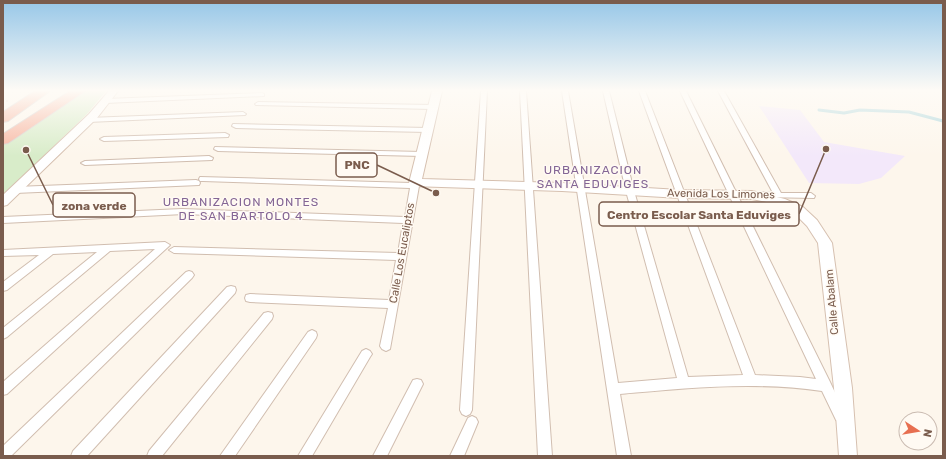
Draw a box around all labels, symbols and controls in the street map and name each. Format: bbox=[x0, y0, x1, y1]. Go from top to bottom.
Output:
callout: PNC bbox=[336, 153, 377, 177]
text: PNC bbox=[344, 158, 370, 172]
district label: URBANIZACION SANTA EDUVIGES bbox=[537, 163, 649, 191]
street label: Avenida Los Limones bbox=[667, 187, 775, 201]
callout: zona verde bbox=[53, 193, 135, 217]
district label: URBANIZACION MONTES DE SAN BARTOLO 4 bbox=[163, 195, 319, 223]
text: zona verde bbox=[61, 199, 127, 213]
street label: Calle Los Eucaliptos bbox=[387, 201, 417, 304]
callout: Centro Escolar Santa Eduviges bbox=[599, 202, 799, 226]
text: Centro Escolar Santa Eduviges bbox=[607, 208, 791, 222]
street label: Calle Abalam bbox=[823, 268, 841, 335]
north arrow bbox=[898, 411, 938, 451]
text: N bbox=[920, 428, 934, 438]

